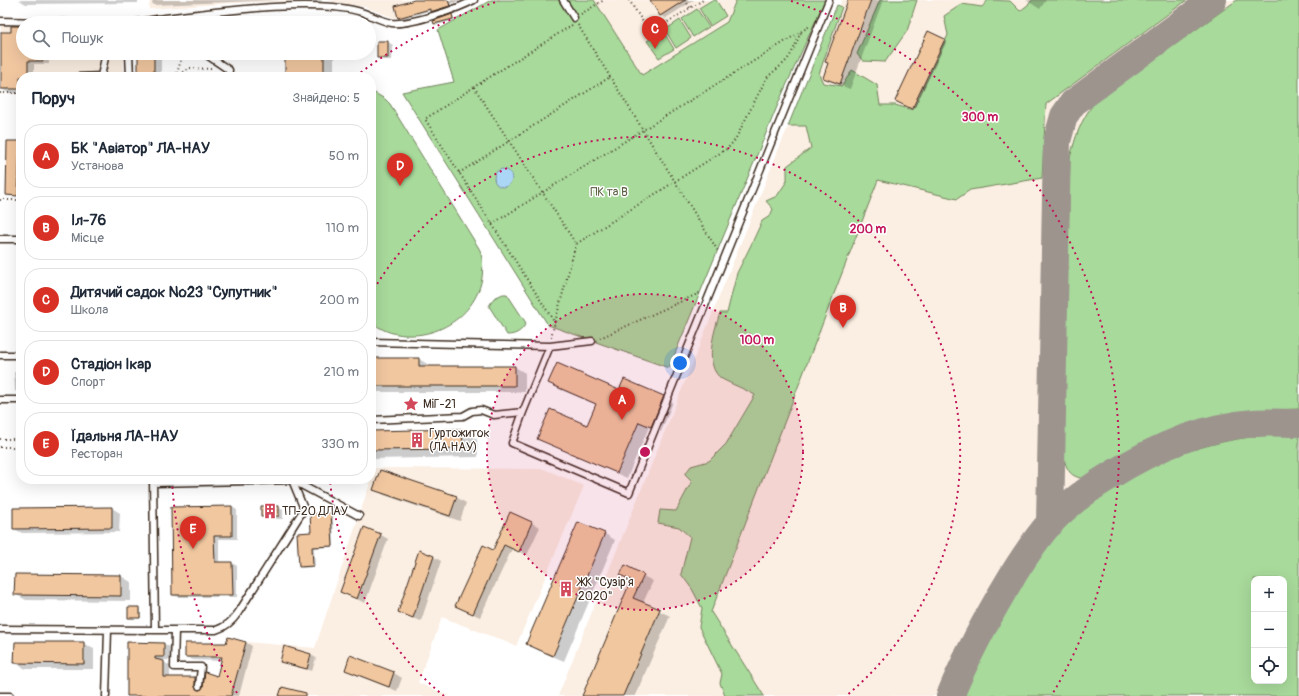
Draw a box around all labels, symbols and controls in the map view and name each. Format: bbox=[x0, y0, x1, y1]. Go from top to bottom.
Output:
search box bbox=[16, 16, 376, 60]
pin: C bbox=[642, 16, 668, 49]
icon: search bbox=[30, 27, 52, 49]
text: Пошук bbox=[62, 29, 104, 48]
text: Поруч bbox=[32, 88, 75, 109]
text: Знайдено: 5 bbox=[292, 90, 360, 106]
text: 300 m bbox=[962, 110, 999, 125]
text: БК "Авіатор" ЛА-НАУ bbox=[71, 139, 210, 158]
text: A bbox=[42, 148, 50, 164]
text: 50 m bbox=[329, 148, 359, 164]
pin: D bbox=[387, 153, 413, 186]
text: Установа bbox=[71, 158, 124, 174]
park label: ПК та В bbox=[590, 185, 628, 200]
text: Іл-76 bbox=[71, 211, 106, 230]
text: B bbox=[42, 220, 50, 236]
text: 110 m bbox=[326, 220, 359, 236]
text: 200 m bbox=[850, 222, 887, 237]
text: Місце bbox=[71, 230, 104, 246]
text: Дитячий садок №23 "Супутник" bbox=[71, 283, 278, 302]
text: C bbox=[42, 292, 50, 308]
text: 200 m bbox=[320, 292, 359, 308]
pin: B bbox=[830, 295, 856, 328]
text: Школа bbox=[71, 302, 108, 318]
text: 100 m bbox=[740, 333, 775, 348]
your location bbox=[670, 353, 690, 373]
text: Стадіон Ікар bbox=[71, 355, 151, 374]
text: D bbox=[42, 364, 50, 380]
text: 210 m bbox=[323, 364, 359, 380]
text: Спорт bbox=[71, 374, 105, 390]
pin: A bbox=[609, 387, 635, 420]
place icon: МіГ-21 bbox=[402, 395, 420, 413]
place label: МіГ-21 bbox=[423, 397, 456, 412]
place label: Гуртожиток (ЛА НАУ) bbox=[429, 426, 490, 455]
text: Їдальня ЛА-НАУ bbox=[71, 427, 178, 446]
building icon: Гуртожиток (ЛА НАУ) bbox=[408, 431, 426, 449]
text: E bbox=[43, 436, 49, 452]
text: 330 m bbox=[321, 436, 359, 452]
centre of rings bbox=[638, 445, 652, 459]
text: Ресторан bbox=[71, 446, 122, 462]
building icon: ТП-20 ДЛАУ bbox=[261, 502, 279, 520]
place label: ТП-20 ДЛАУ bbox=[282, 504, 348, 519]
pin: E bbox=[180, 516, 206, 549]
place label: ЖК "Сузір'я 2020" bbox=[576, 575, 634, 604]
map controls bbox=[1251, 576, 1287, 684]
button: + bbox=[1251, 576, 1287, 612]
building icon: ЖК "Сузір'я 2020" bbox=[557, 580, 575, 598]
button: − bbox=[1251, 612, 1287, 648]
button: locate bbox=[1251, 648, 1287, 684]

